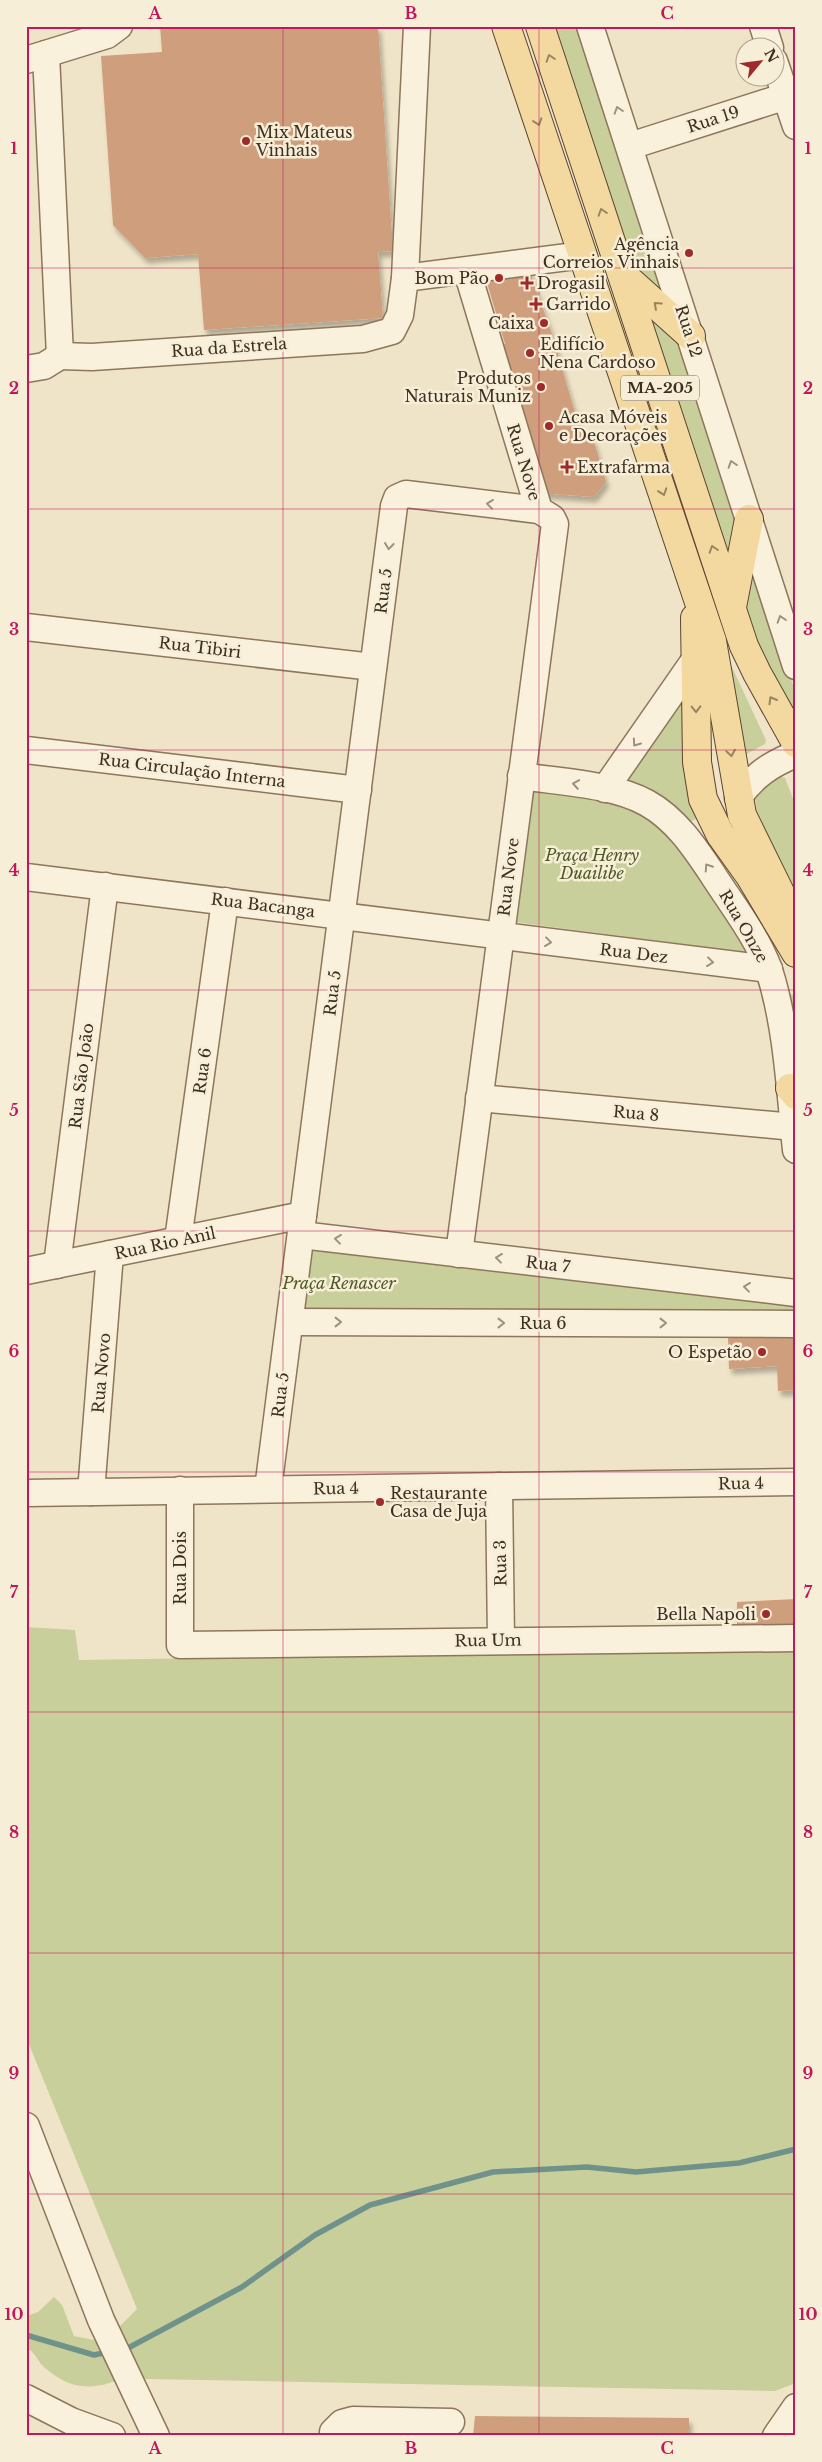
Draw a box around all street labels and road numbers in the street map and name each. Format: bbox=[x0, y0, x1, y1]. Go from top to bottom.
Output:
street label: Rua 19 bbox=[684, 101, 742, 137]
street label: Rua 12 bbox=[671, 302, 707, 360]
street label: Rua da Estrela bbox=[170, 333, 288, 361]
road number: MA-205 bbox=[621, 376, 699, 400]
street label: Rua Nove bbox=[503, 421, 545, 503]
street label: Rua 5 bbox=[370, 567, 396, 615]
street label: Rua Tibiri bbox=[158, 632, 243, 662]
street label: Rua Circulação Interna bbox=[97, 749, 287, 791]
street label: Rua Nove bbox=[493, 836, 523, 918]
street label: Rua Onze bbox=[715, 886, 773, 966]
street label: Rua Bacanga bbox=[210, 889, 316, 921]
street label: Rua Dez bbox=[599, 939, 669, 967]
street label: Rua 5 bbox=[319, 969, 345, 1017]
street label: Rua São João bbox=[65, 1022, 97, 1130]
street label: Rua 6 bbox=[189, 1046, 215, 1096]
street label: Rua 8 bbox=[612, 1101, 660, 1125]
street label: Rua Rio Anil bbox=[112, 1222, 218, 1264]
street label: Rua 7 bbox=[525, 1251, 572, 1277]
street label: Rua 6 bbox=[520, 1313, 566, 1333]
street label: Rua Novo bbox=[88, 1332, 114, 1414]
street label: Rua 5 bbox=[267, 1371, 293, 1419]
street label: Rua 4 bbox=[718, 1473, 764, 1493]
street label: Rua 4 bbox=[313, 1478, 359, 1498]
street label: Rua Dois bbox=[170, 1531, 190, 1605]
street label: Rua 3 bbox=[490, 1540, 510, 1586]
street label: Rua Um bbox=[454, 1629, 522, 1651]

